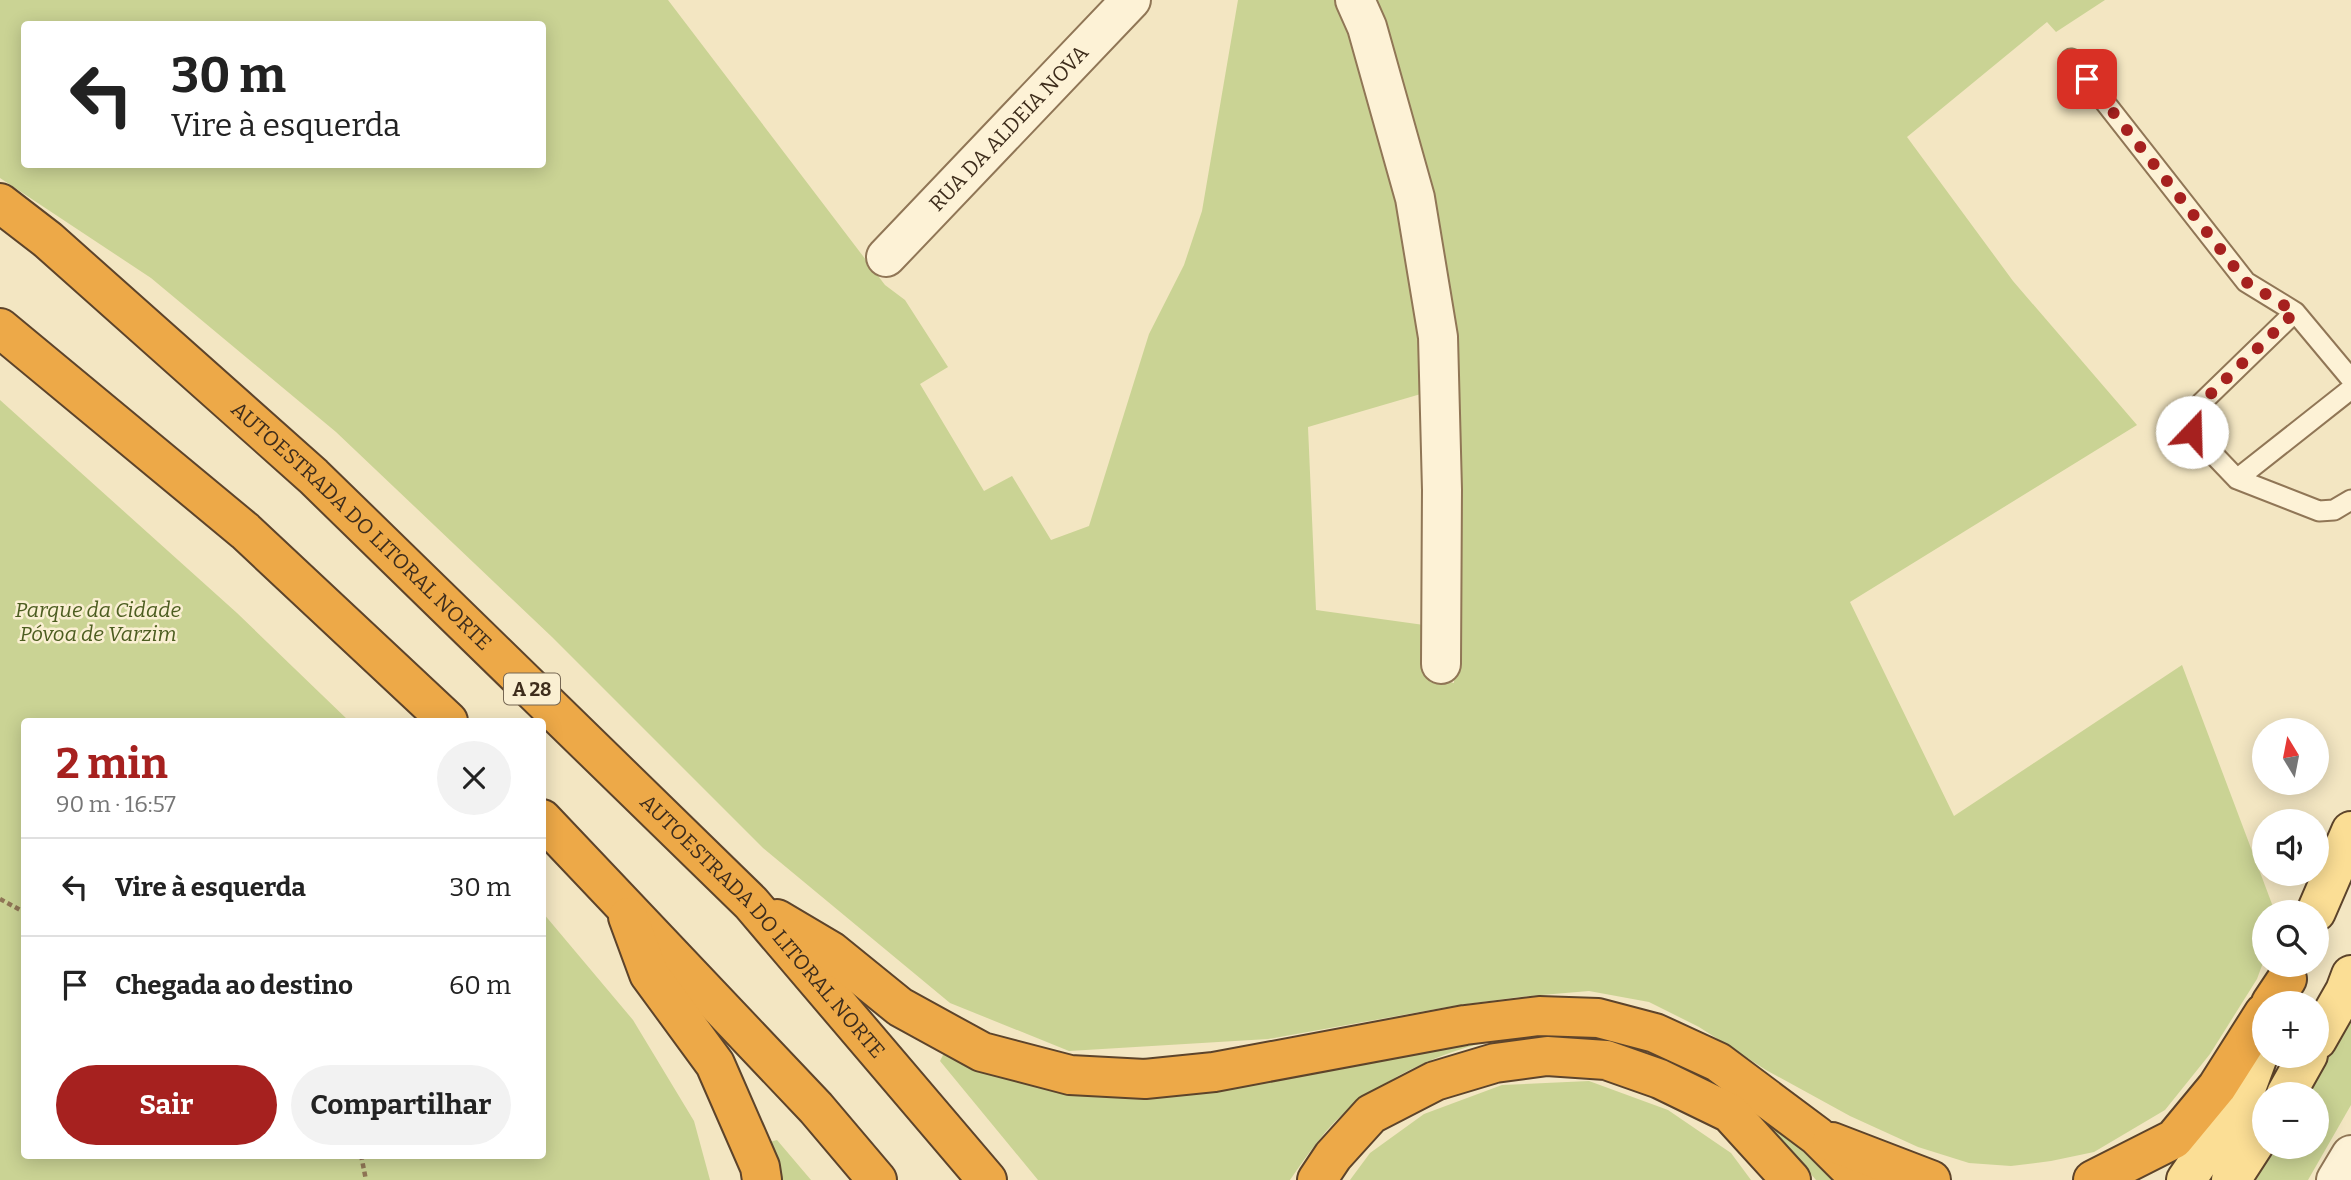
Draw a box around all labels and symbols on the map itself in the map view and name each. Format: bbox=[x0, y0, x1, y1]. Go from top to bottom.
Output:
street label: RUA DA ALDEIA NOVA bbox=[924, 40, 1094, 217]
pin bbox=[2057, 49, 2117, 109]
position arrow bbox=[2155, 395, 2229, 469]
street label: AUTOESTRADA DO LITORAL NORTE bbox=[226, 396, 497, 656]
park label: Parque da Cidade Póvoa de Varzim bbox=[15, 597, 181, 647]
road number: A 28 bbox=[504, 674, 560, 704]
north arrow bbox=[2252, 718, 2329, 794]
street label: AUTOESTRADA DO LITORAL NORTE bbox=[634, 789, 890, 1064]

